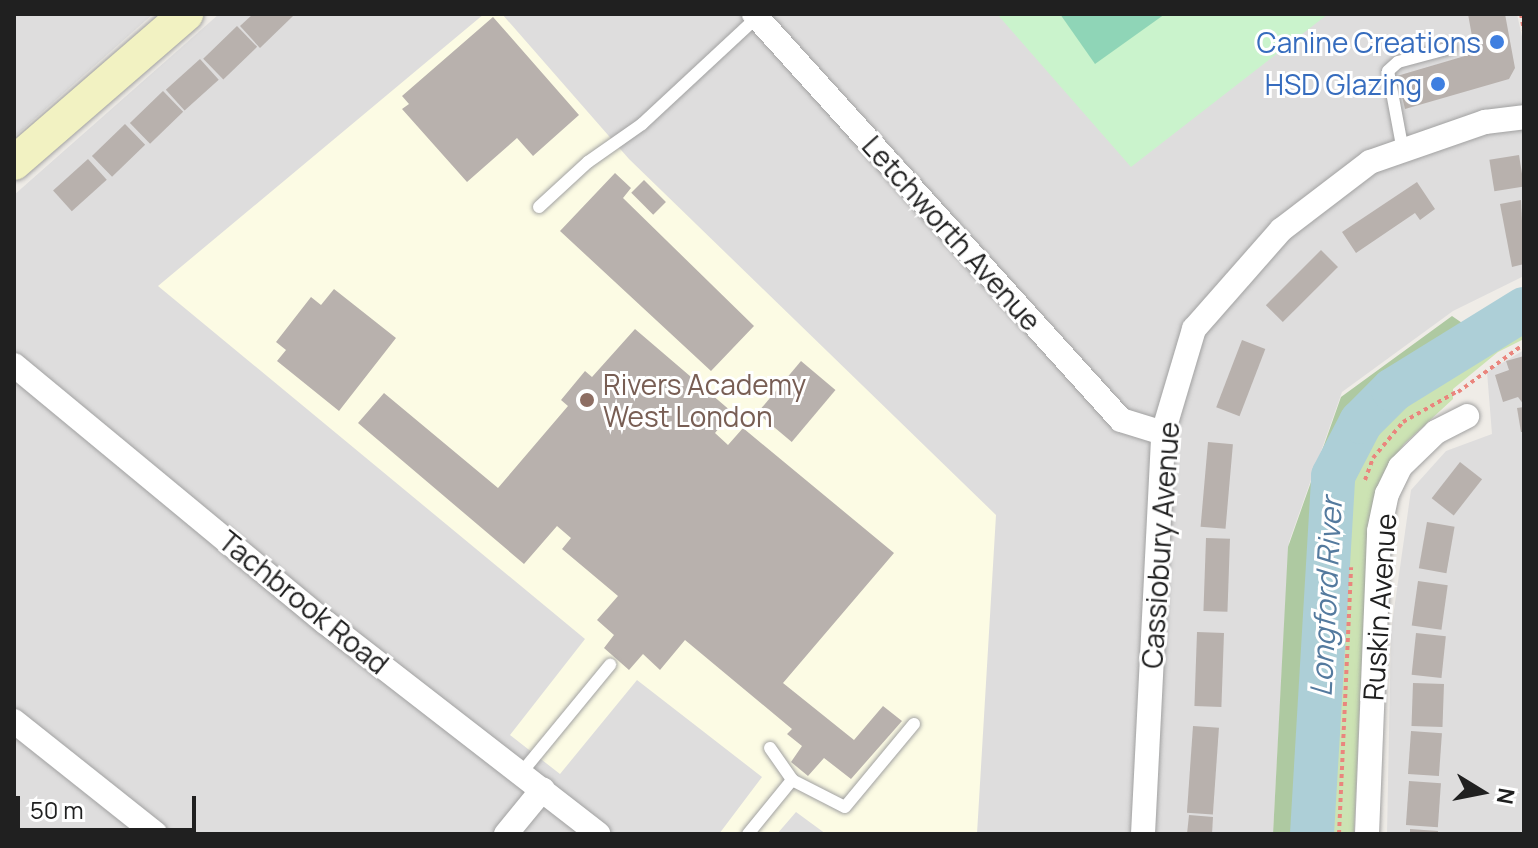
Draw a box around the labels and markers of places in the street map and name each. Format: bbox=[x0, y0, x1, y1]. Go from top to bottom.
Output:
place label: Canine Creations bbox=[1257, 25, 1481, 59]
marker: Canine Creations bbox=[1488, 33, 1506, 51]
place label: HSD Glazing bbox=[1265, 67, 1422, 101]
marker: HSD Glazing bbox=[1429, 75, 1447, 93]
place label: Rivers Academy West London bbox=[603, 367, 806, 433]
marker: Rivers Academy West London bbox=[578, 391, 596, 409]

